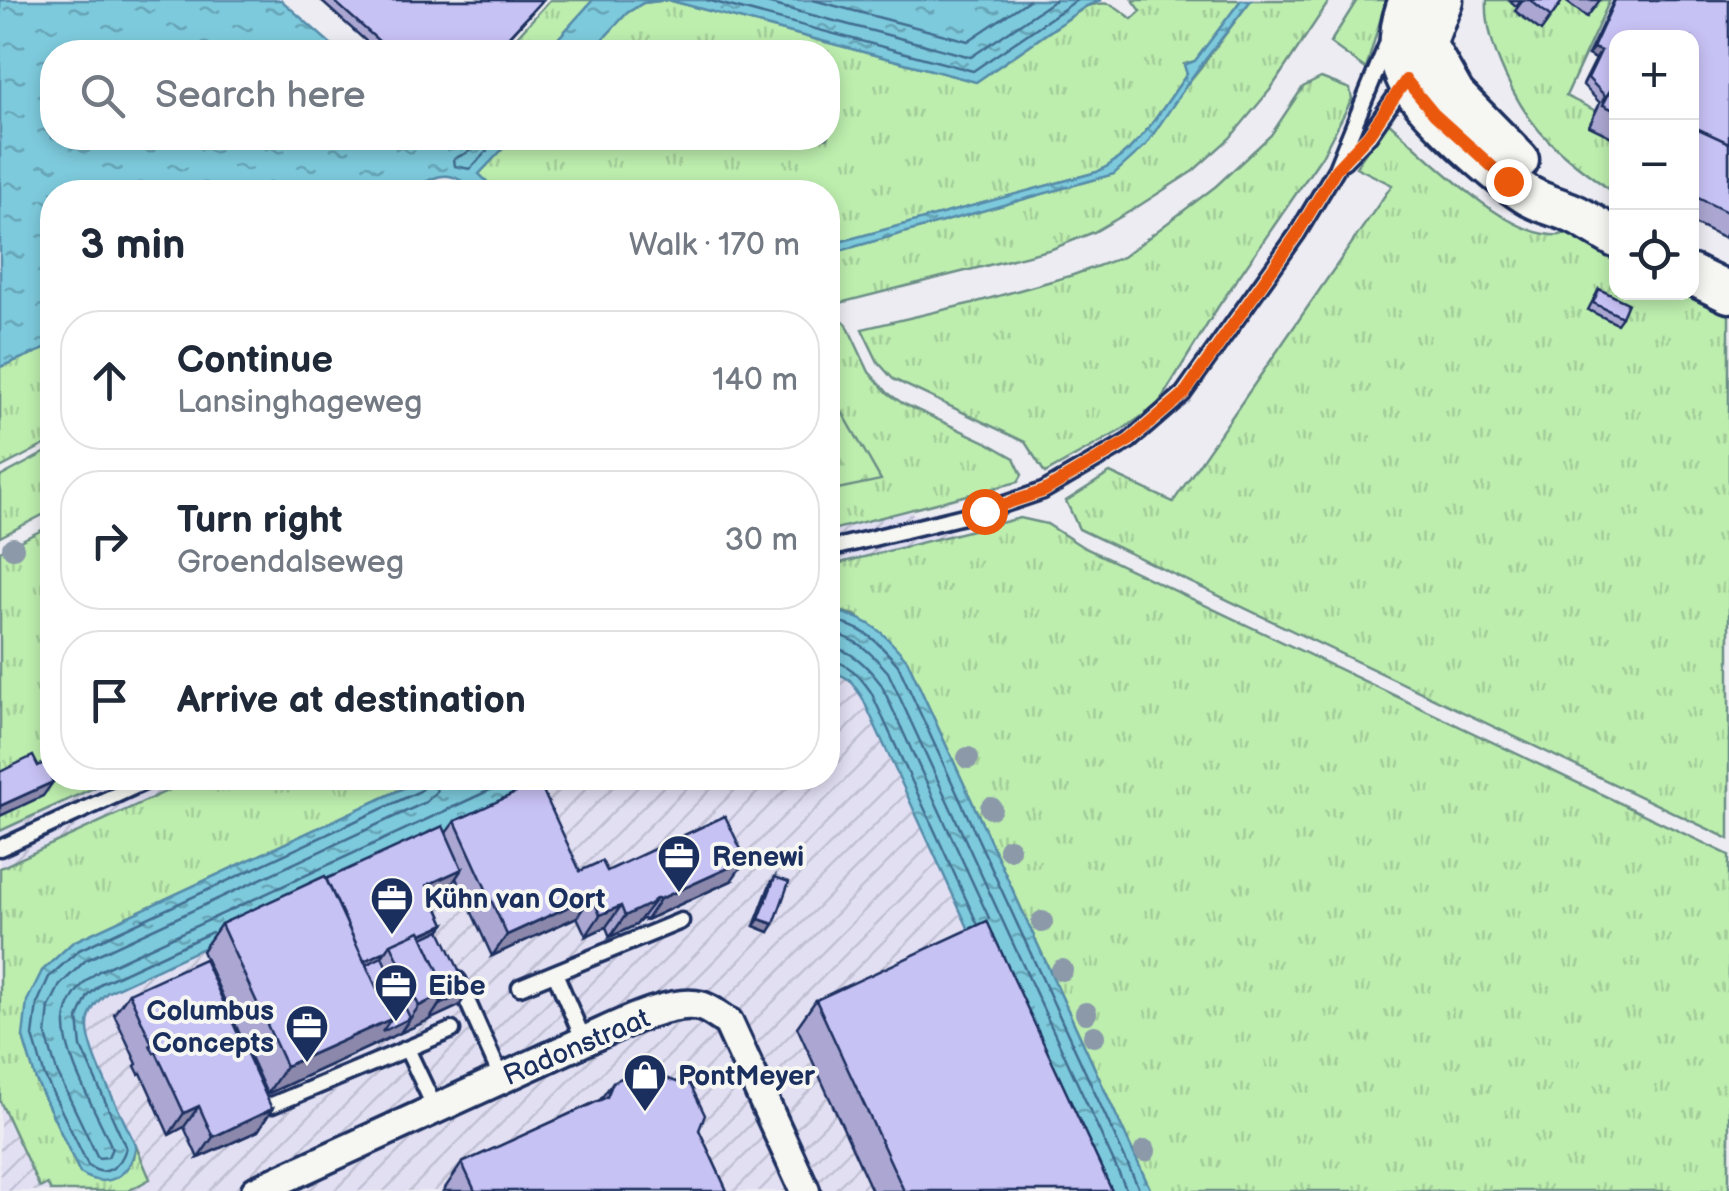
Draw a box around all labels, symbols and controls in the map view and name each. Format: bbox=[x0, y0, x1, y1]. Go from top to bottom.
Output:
map controls bbox=[1609, 30, 1699, 300]
button: + bbox=[1609, 30, 1699, 120]
search box bbox=[40, 40, 840, 150]
icon: search bbox=[75, 68, 130, 123]
text: Search here bbox=[155, 73, 366, 118]
button: − bbox=[1609, 120, 1699, 210]
route end bbox=[1486, 159, 1532, 205]
button: locate bbox=[1609, 210, 1699, 300]
text: 3 min bbox=[80, 220, 185, 271]
text: Walk · 170 m bbox=[629, 226, 800, 265]
text: Continue bbox=[177, 338, 333, 383]
icon: ahead bbox=[82, 353, 137, 408]
text: 140 m bbox=[712, 361, 798, 400]
text: Lansinghageweg bbox=[177, 383, 422, 422]
route start bbox=[962, 489, 1008, 535]
text: Turn right bbox=[177, 498, 342, 543]
icon: right bbox=[82, 513, 137, 568]
text: 30 m bbox=[724, 521, 798, 560]
text: Groendalseweg bbox=[177, 543, 404, 582]
icon: arrive bbox=[82, 673, 137, 728]
text: Arrive at destination bbox=[177, 678, 526, 723]
office icon: Renewi bbox=[656, 833, 702, 894]
place label: Renewi bbox=[712, 841, 804, 874]
office icon: Kühn van Oort bbox=[369, 875, 415, 936]
place label: Kühn van Oort bbox=[424, 883, 605, 916]
office icon: Eibe bbox=[373, 962, 419, 1023]
place label: Eibe bbox=[428, 970, 486, 1003]
place label: Columbus Concepts bbox=[147, 995, 274, 1060]
street label: Radonstraat bbox=[498, 1002, 655, 1093]
office icon: Columbus Concepts bbox=[284, 1003, 330, 1064]
shop icon: PontMeyer bbox=[622, 1052, 668, 1113]
place label: PontMeyer bbox=[678, 1060, 816, 1093]

